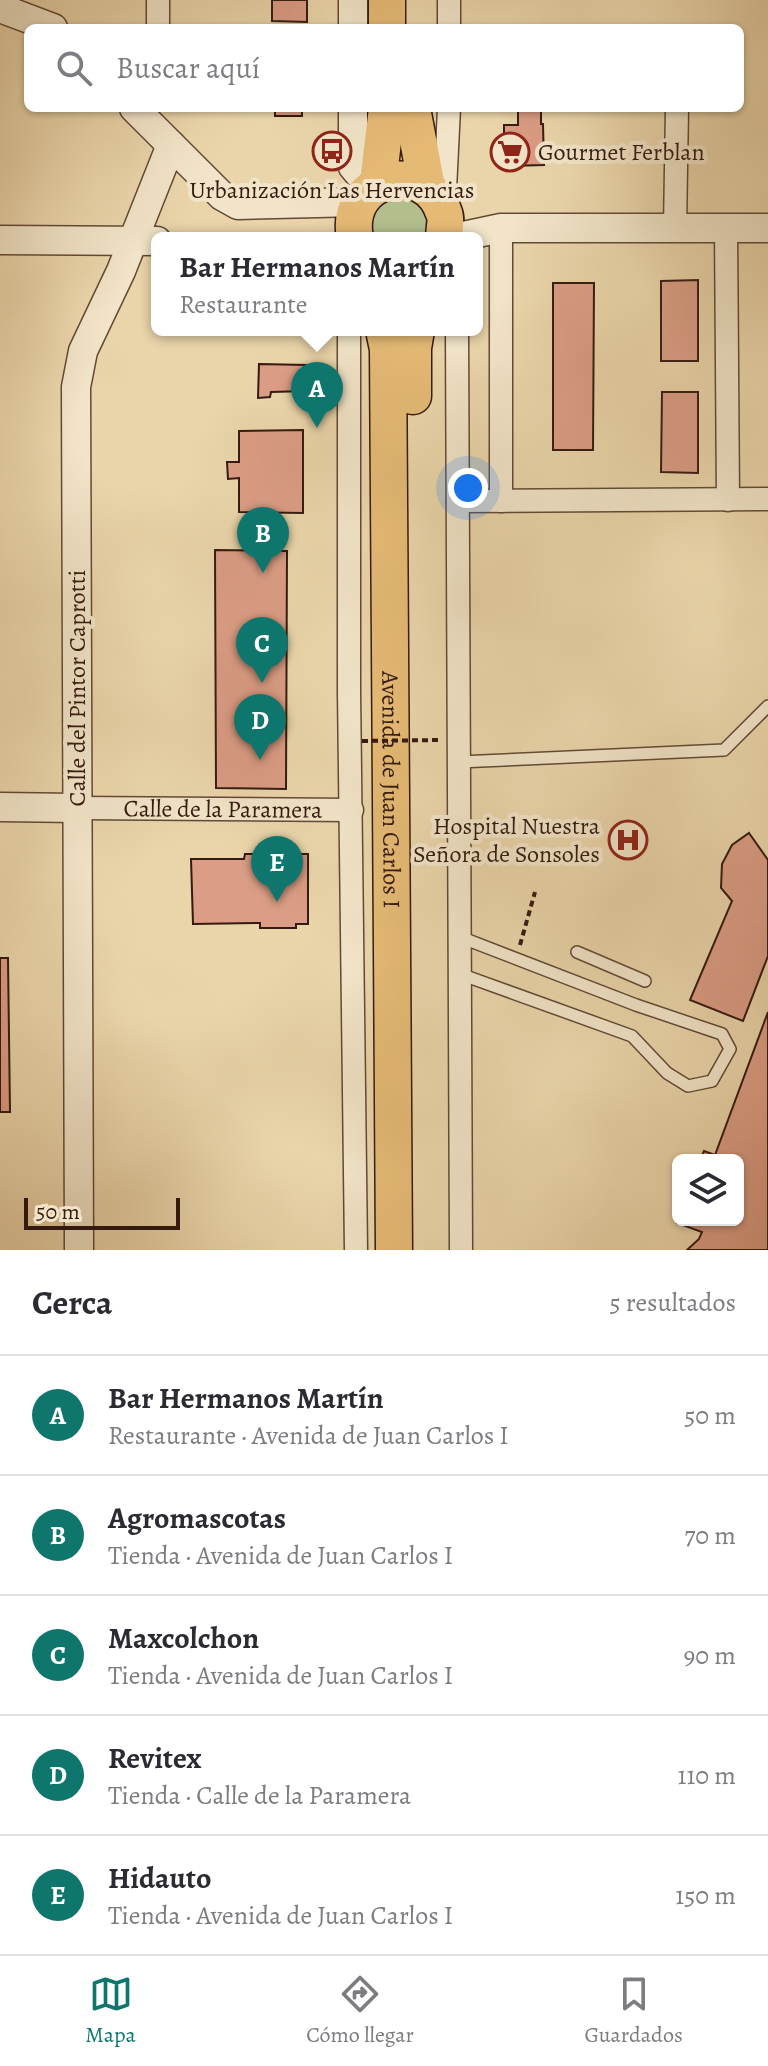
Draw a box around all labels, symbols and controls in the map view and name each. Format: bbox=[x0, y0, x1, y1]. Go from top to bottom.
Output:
search box bbox=[24, 24, 744, 112]
icon: search bbox=[52, 46, 96, 90]
text: Buscar aquí bbox=[116, 48, 260, 88]
bus stop icon: Urbanización Las Hervencias bbox=[311, 130, 353, 172]
supermarket icon: Gourmet Ferblan bbox=[489, 131, 531, 173]
place label: Gourmet Ferblan bbox=[538, 136, 705, 168]
place label: Urbanización Las Hervencias bbox=[189, 174, 475, 206]
popup bbox=[151, 232, 483, 336]
text: Bar Hermanos Martín bbox=[179, 247, 455, 287]
text: Restaurante bbox=[179, 287, 307, 322]
pin: A bbox=[291, 362, 343, 428]
your location bbox=[448, 468, 488, 508]
pin: B bbox=[237, 507, 289, 573]
street label: Calle del Pintor Caprotti bbox=[61, 570, 93, 806]
pin: C bbox=[236, 617, 288, 683]
street label: Avenida de Juan Carlos I bbox=[374, 670, 408, 908]
pin: D bbox=[234, 694, 286, 760]
street label: Calle de la Paramera bbox=[124, 792, 323, 826]
place label: Hospital Nuestra Señora de Sonsoles bbox=[413, 810, 601, 870]
hospital icon: Hospital Nuestra Señora de Sonsoles bbox=[607, 819, 649, 861]
pin: E bbox=[251, 836, 303, 902]
map controls bbox=[672, 1154, 744, 1226]
button: layers bbox=[672, 1154, 744, 1226]
scale bar bbox=[24, 1194, 180, 1230]
text: 50 m bbox=[36, 1197, 80, 1227]
text: Cerca bbox=[32, 1279, 113, 1326]
text: 5 resultados bbox=[609, 1285, 736, 1320]
text: Bar Hermanos Martín bbox=[108, 1378, 384, 1418]
text: A bbox=[50, 1398, 66, 1433]
text: 50 m bbox=[684, 1398, 736, 1433]
text: Restaurante · Avenida de Juan Carlos I bbox=[108, 1418, 509, 1453]
text: Agromascotas bbox=[108, 1498, 286, 1538]
text: B bbox=[50, 1518, 66, 1553]
text: 70 m bbox=[684, 1518, 736, 1553]
text: Tienda · Avenida de Juan Carlos I bbox=[108, 1538, 453, 1573]
text: Maxcolchon bbox=[108, 1618, 259, 1658]
text: C bbox=[50, 1638, 66, 1673]
text: 90 m bbox=[684, 1638, 736, 1673]
text: Tienda · Avenida de Juan Carlos I bbox=[108, 1658, 453, 1693]
text: Revitex bbox=[108, 1738, 201, 1778]
text: D bbox=[49, 1758, 67, 1793]
text: 110 m bbox=[678, 1758, 736, 1793]
text: Tienda · Calle de la Paramera bbox=[108, 1778, 411, 1813]
text: Hidauto bbox=[108, 1858, 211, 1898]
text: E bbox=[50, 1878, 66, 1913]
text: 150 m bbox=[675, 1878, 736, 1913]
text: Tienda · Avenida de Juan Carlos I bbox=[108, 1898, 453, 1933]
tab: Mapa bbox=[85, 1972, 136, 2050]
tab: Cómo llegar bbox=[306, 1972, 414, 2050]
tab: Guardados bbox=[584, 1972, 683, 2050]

